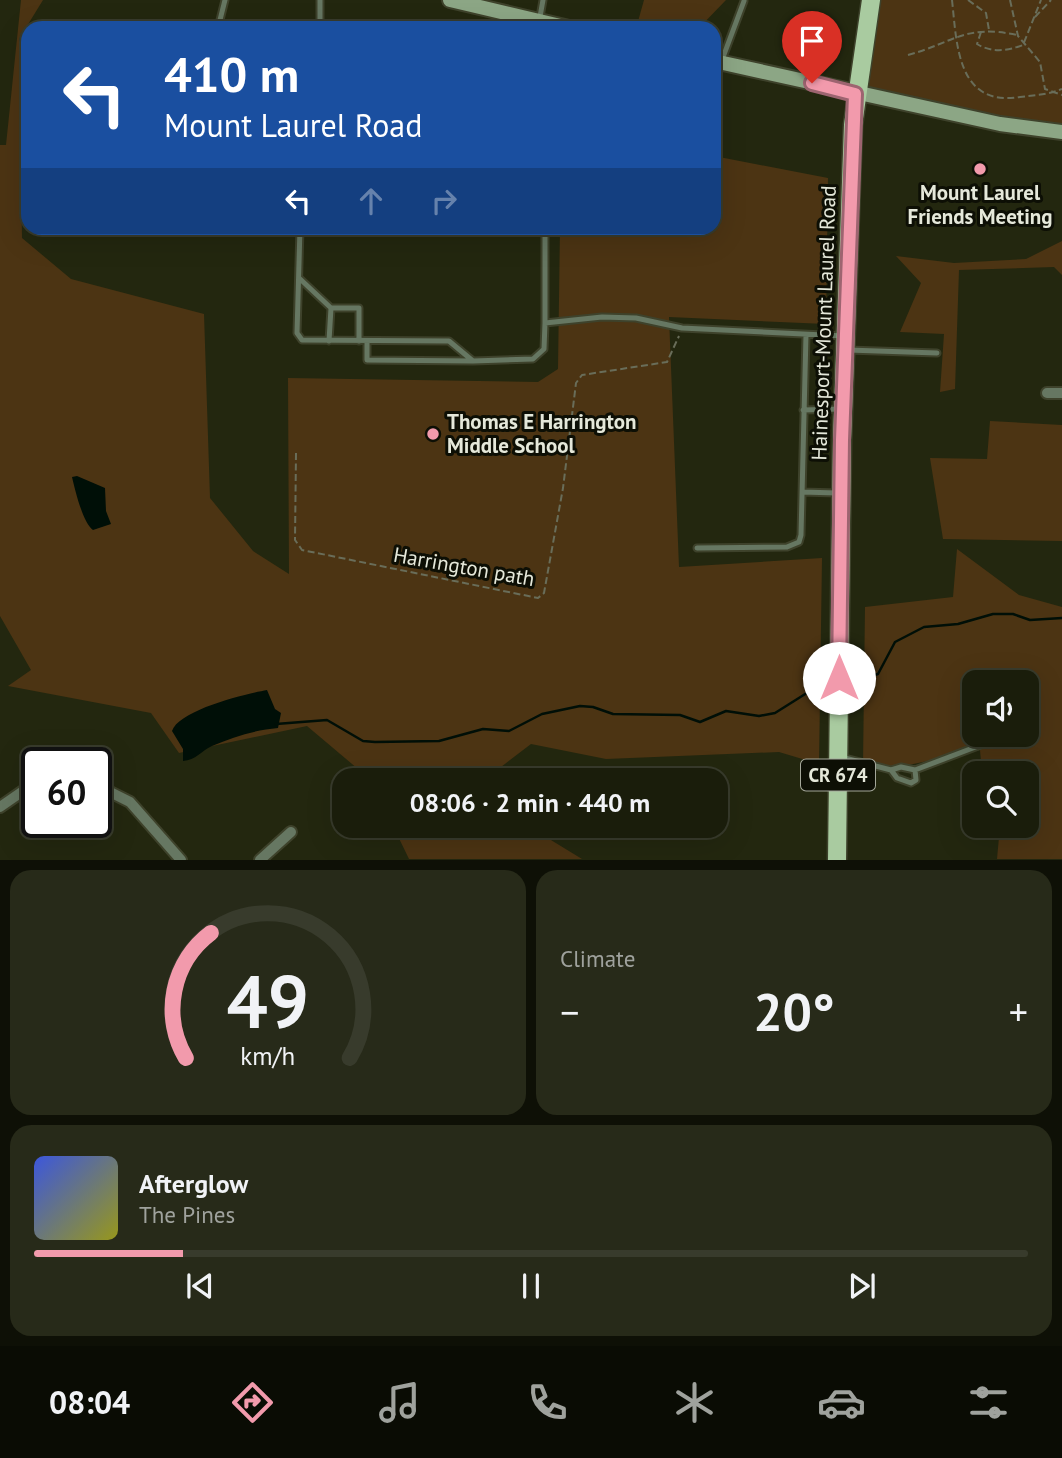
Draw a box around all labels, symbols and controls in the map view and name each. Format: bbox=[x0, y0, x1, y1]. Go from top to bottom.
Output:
pin bbox=[782, 11, 842, 83]
icon: arrive bbox=[793, 22, 831, 60]
text: 410 m bbox=[164, 42, 299, 106]
icon: left bbox=[49, 49, 140, 140]
text: Mount Laurel Road bbox=[164, 104, 422, 146]
marker: Mount Laurel Friends Meeting bbox=[972, 161, 988, 177]
place label: Mount Laurel Friends Meeting bbox=[907, 179, 1053, 230]
icon: left bbox=[279, 182, 317, 220]
icon: ahead bbox=[352, 182, 390, 220]
icon: right bbox=[425, 182, 463, 220]
street label: Hainesport-Mount Laurel Road bbox=[805, 185, 842, 461]
place label: Thomas E Harrington Middle School bbox=[447, 408, 637, 459]
marker: Thomas E Harrington Middle School bbox=[425, 426, 441, 442]
street label: Harrington path bbox=[391, 541, 537, 592]
position arrow bbox=[802, 641, 876, 715]
map controls bbox=[962, 670, 1039, 838]
button: sound bbox=[962, 670, 1039, 747]
speed limit sign: 60 bbox=[21, 747, 112, 838]
road number: CR 674 bbox=[801, 760, 875, 790]
button: search bbox=[962, 761, 1039, 838]
text: 08:06 · 2 min · 440 m bbox=[410, 786, 650, 819]
text: Climate bbox=[560, 944, 635, 973]
text: 49 bbox=[227, 955, 309, 1049]
text: 20° bbox=[753, 978, 835, 1045]
text: − bbox=[560, 987, 579, 1036]
text: + bbox=[1009, 987, 1028, 1036]
text: km/h bbox=[241, 1040, 295, 1072]
text: Afterglow bbox=[139, 1167, 248, 1200]
text: The Pines bbox=[139, 1200, 235, 1229]
icon: previous bbox=[181, 1267, 219, 1305]
icon: pause bbox=[512, 1267, 550, 1305]
icon: next bbox=[843, 1267, 881, 1305]
icon: directions bbox=[228, 1378, 277, 1427]
icon: music bbox=[375, 1378, 424, 1427]
icon: phone bbox=[523, 1378, 572, 1427]
icon: climate bbox=[670, 1378, 719, 1427]
icon: car bbox=[817, 1378, 866, 1427]
icon: filters bbox=[964, 1378, 1013, 1427]
text: 08:04 bbox=[49, 1381, 130, 1423]

